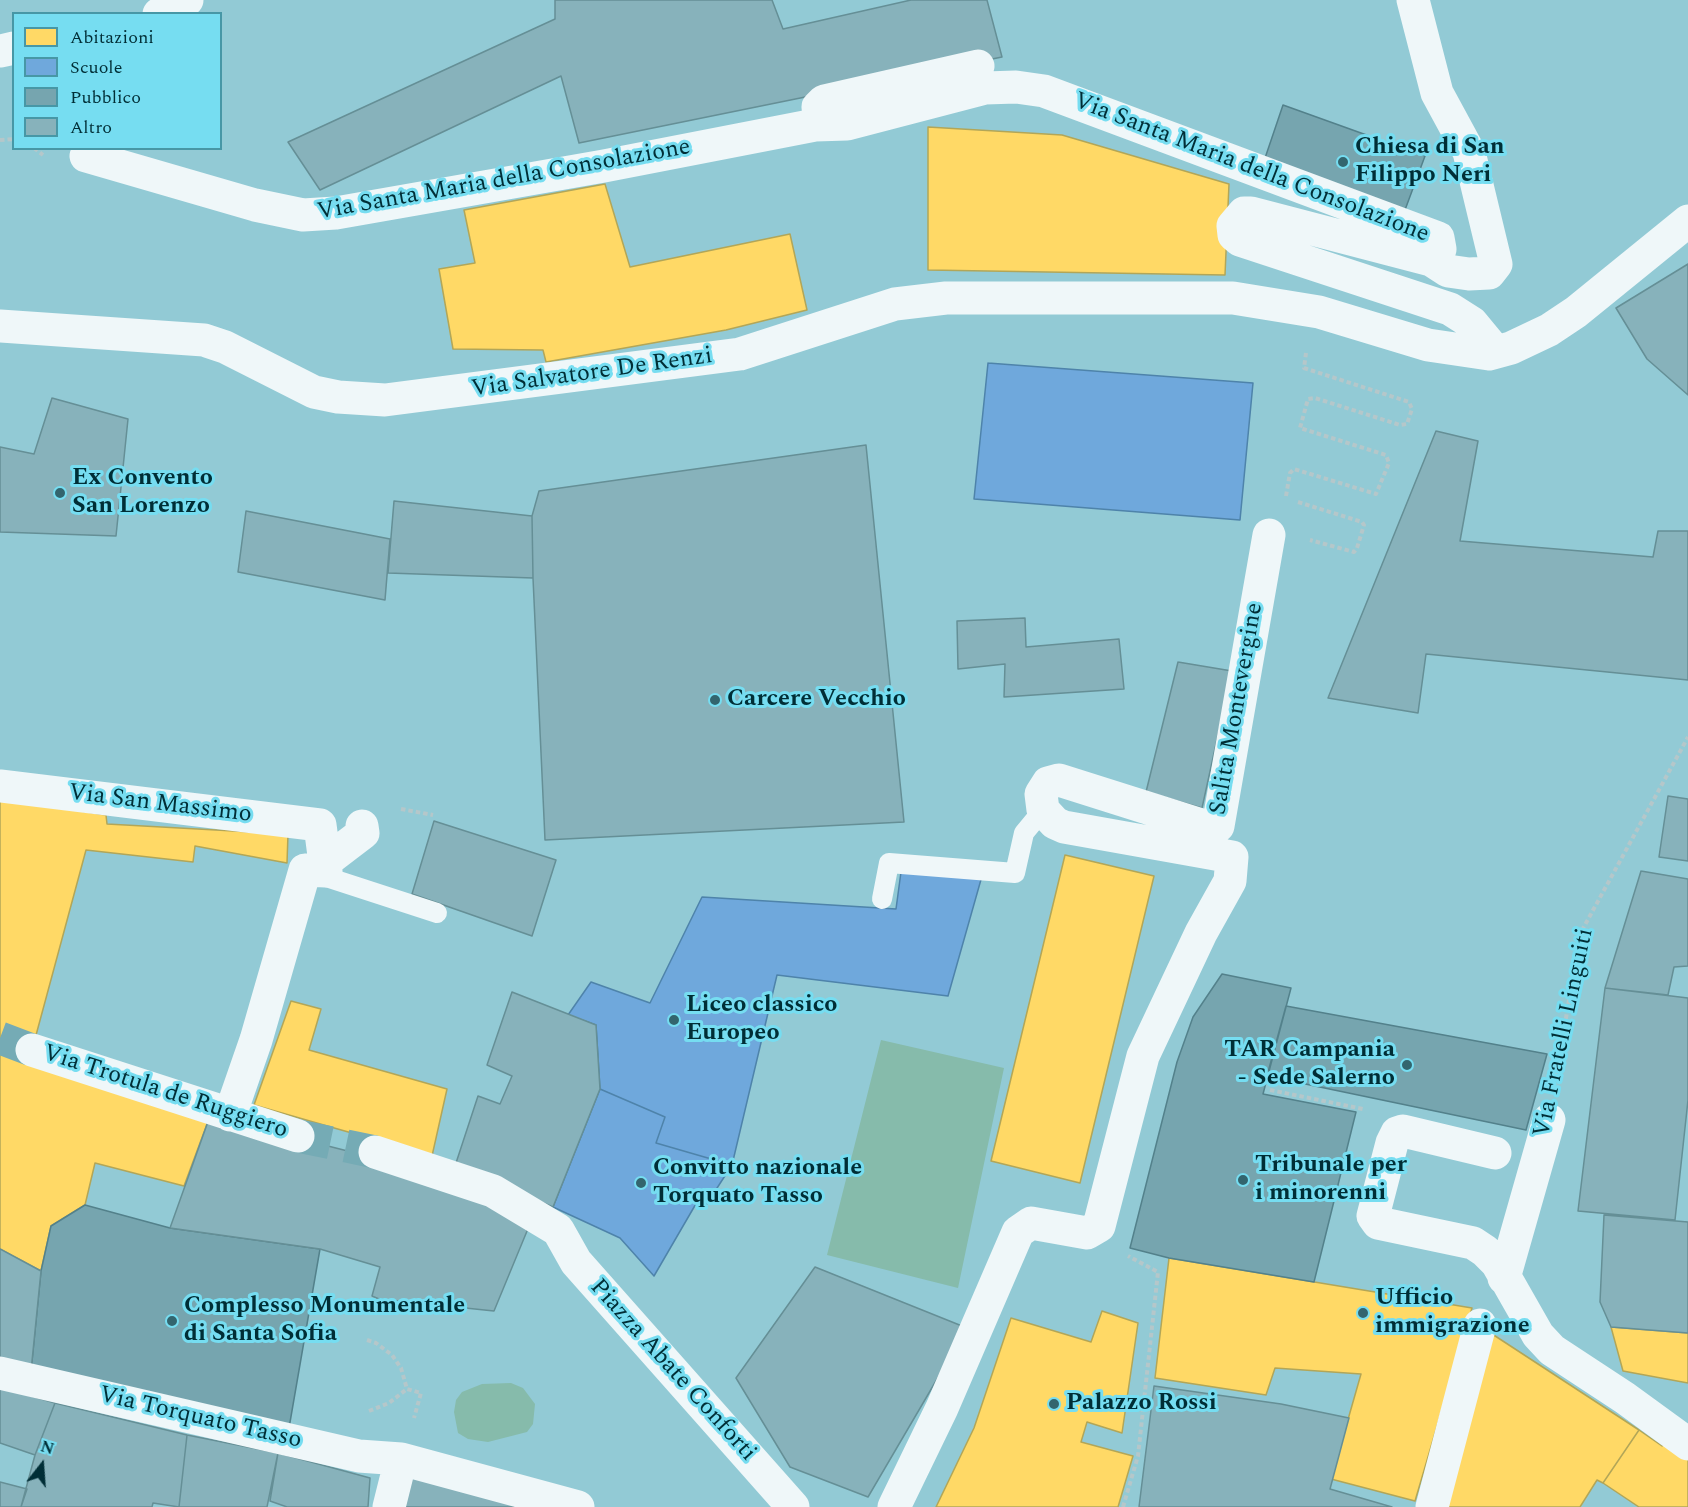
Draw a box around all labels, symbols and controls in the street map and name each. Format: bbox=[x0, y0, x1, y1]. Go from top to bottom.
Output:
legend bbox=[12, 12, 222, 150]
text: Abitazioni bbox=[70, 24, 154, 51]
text: Scuole bbox=[70, 54, 122, 81]
text: Pubblico bbox=[70, 84, 141, 111]
street label: Via Santa Maria della Consolazione bbox=[1069, 88, 1433, 250]
text: Altro bbox=[70, 114, 112, 141]
street label: Via Santa Maria della Consolazione bbox=[315, 134, 693, 228]
place label: Chiesa di San Filippo Neri bbox=[1355, 134, 1505, 190]
marker: Chiesa di San Filippo Neri bbox=[1336, 155, 1350, 169]
street label: Via Salvatore De Renzi bbox=[469, 343, 715, 405]
place label: Ex Convento San Lorenzo bbox=[72, 465, 213, 521]
marker: Ex Convento San Lorenzo bbox=[53, 486, 67, 500]
street label: Salita Montevergine bbox=[1205, 601, 1271, 817]
place label: Carcere Vecchio bbox=[727, 686, 906, 714]
marker: Carcere Vecchio bbox=[708, 693, 722, 707]
street label: Via San Massimo bbox=[67, 779, 253, 831]
street label: Via Fratelli Linguiti bbox=[1529, 926, 1601, 1140]
place label: Liceo classico Europeo bbox=[686, 992, 837, 1048]
marker: Liceo classico Europeo bbox=[667, 1013, 681, 1027]
place label: TAR Campania - Sede Salerno bbox=[1224, 1037, 1395, 1093]
street label: Via Trotula de Ruggiero bbox=[39, 1040, 291, 1146]
marker: TAR Campania - Sede Salerno bbox=[1400, 1058, 1414, 1072]
place label: Tribunale per i minorenni bbox=[1255, 1152, 1407, 1208]
place label: Convitto nazionale Torquato Tasso bbox=[653, 1155, 862, 1211]
marker: Tribunale per i minorenni bbox=[1236, 1173, 1250, 1187]
marker: Convitto nazionale Torquato Tasso bbox=[634, 1176, 648, 1190]
street label: Piazza Abate Conforti bbox=[583, 1274, 761, 1468]
place label: Ufficio immigrazione bbox=[1375, 1285, 1530, 1341]
place label: Complesso Monumentale di Santa Sofia bbox=[184, 1293, 465, 1349]
marker: Ufficio immigrazione bbox=[1356, 1306, 1370, 1320]
marker: Complesso Monumentale di Santa Sofia bbox=[165, 1314, 179, 1328]
street label: Via Torquato Tasso bbox=[96, 1382, 304, 1456]
place label: Palazzo Rossi bbox=[1066, 1390, 1217, 1418]
marker: Palazzo Rossi bbox=[1047, 1397, 1061, 1411]
text: N bbox=[38, 1434, 57, 1461]
north arrow bbox=[12, 1435, 72, 1495]

